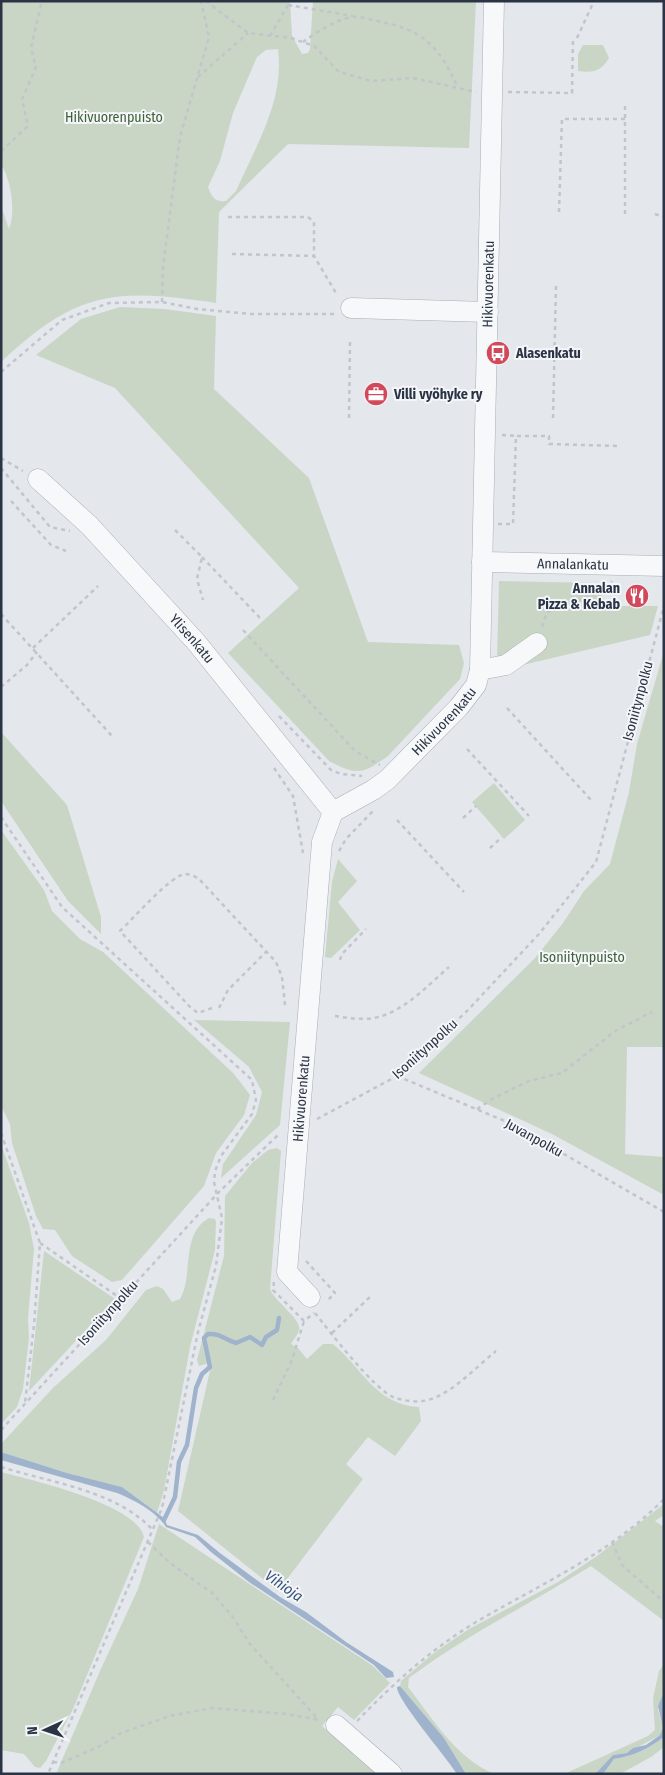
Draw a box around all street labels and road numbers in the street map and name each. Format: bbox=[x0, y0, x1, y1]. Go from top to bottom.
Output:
street label: Hikivuorenkatu bbox=[479, 241, 497, 328]
street label: Annalankatu bbox=[537, 555, 609, 573]
street label: Ylisenkatu bbox=[166, 610, 218, 666]
street label: Isoniitynpolku bbox=[619, 659, 657, 743]
street label: Hikivuorenkatu bbox=[408, 684, 480, 759]
street label: Isoniitynpolku bbox=[389, 1015, 461, 1083]
street label: Hikivuorenkatu bbox=[289, 1055, 313, 1143]
street label: Juvanpolku bbox=[502, 1115, 566, 1161]
street label: Isoniitynpolku bbox=[74, 1277, 142, 1349]

